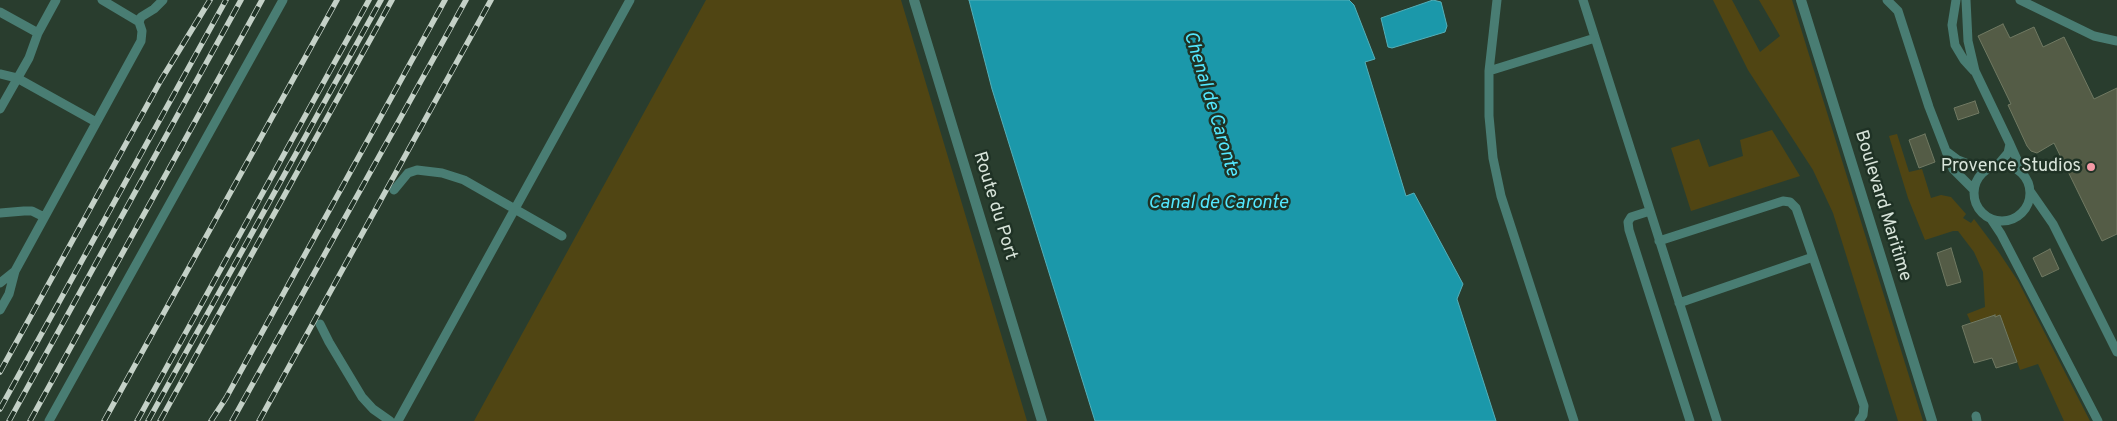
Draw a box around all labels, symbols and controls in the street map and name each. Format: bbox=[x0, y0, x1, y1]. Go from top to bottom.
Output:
water label: Chenal de Caronte bbox=[1177, 29, 1243, 179]
street label: Boulevard Maritime bbox=[1849, 128, 1915, 284]
street label: Route du Port bbox=[967, 149, 1021, 263]
place label: Provence Studios bbox=[1941, 156, 2081, 178]
marker: Provence Studios bbox=[2085, 161, 2097, 173]
water label: Canal de Caronte bbox=[1148, 193, 1288, 215]

